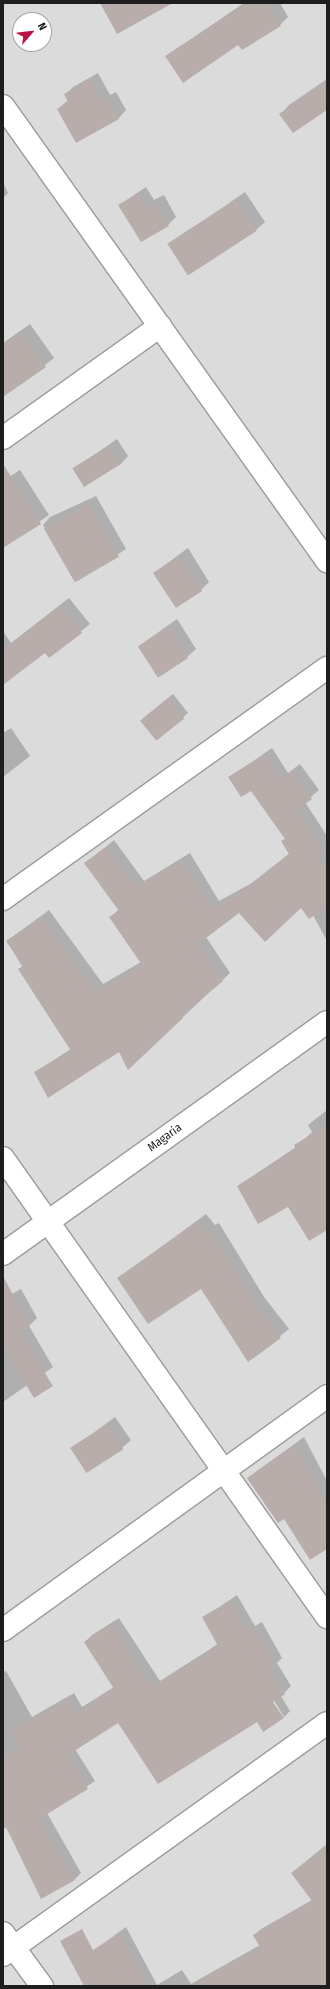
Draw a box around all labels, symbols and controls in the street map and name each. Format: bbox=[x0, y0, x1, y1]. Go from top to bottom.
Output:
north arrow bbox=[12, 12, 52, 52]
text: N bbox=[35, 21, 49, 33]
street label: Magaria bbox=[145, 1121, 185, 1155]

